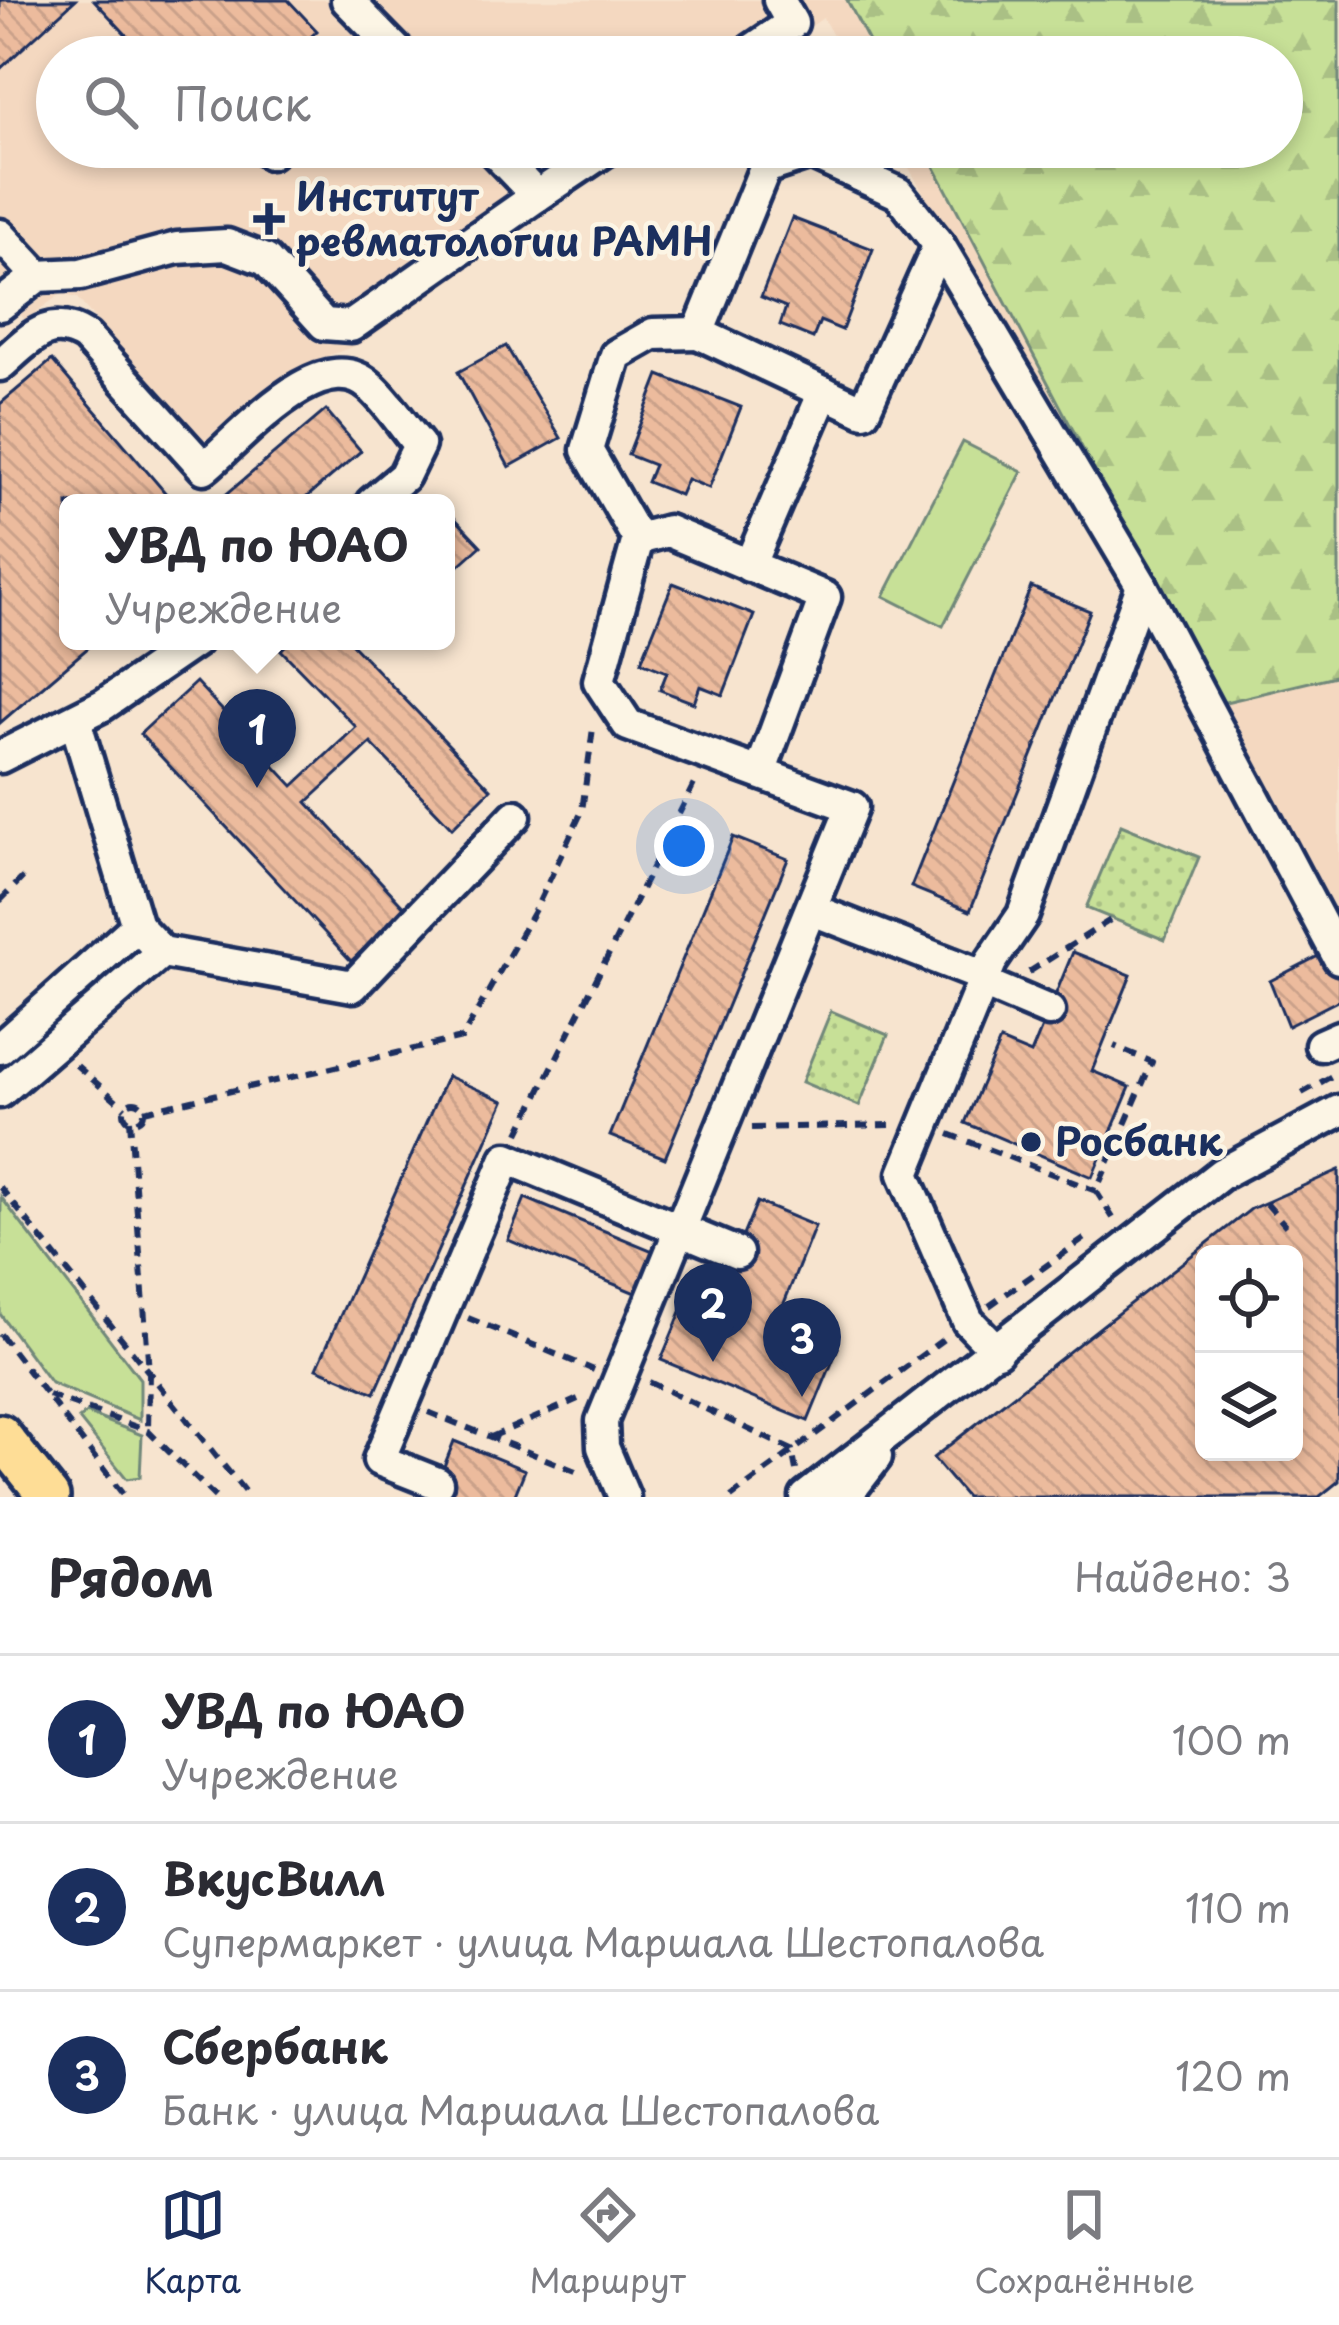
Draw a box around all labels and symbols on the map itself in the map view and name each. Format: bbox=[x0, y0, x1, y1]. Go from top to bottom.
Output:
place label: Институт ревматологии РАМН bbox=[296, 165, 712, 269]
marker: Институт ревматологии РАМН bbox=[253, 203, 285, 235]
pin: 1 bbox=[218, 689, 296, 788]
your location bbox=[654, 816, 714, 876]
place label: Росбанк bbox=[1055, 1110, 1224, 1169]
marker: Росбанк bbox=[1018, 1129, 1044, 1155]
pin: 2 bbox=[674, 1263, 752, 1362]
pin: 3 bbox=[763, 1298, 841, 1397]

